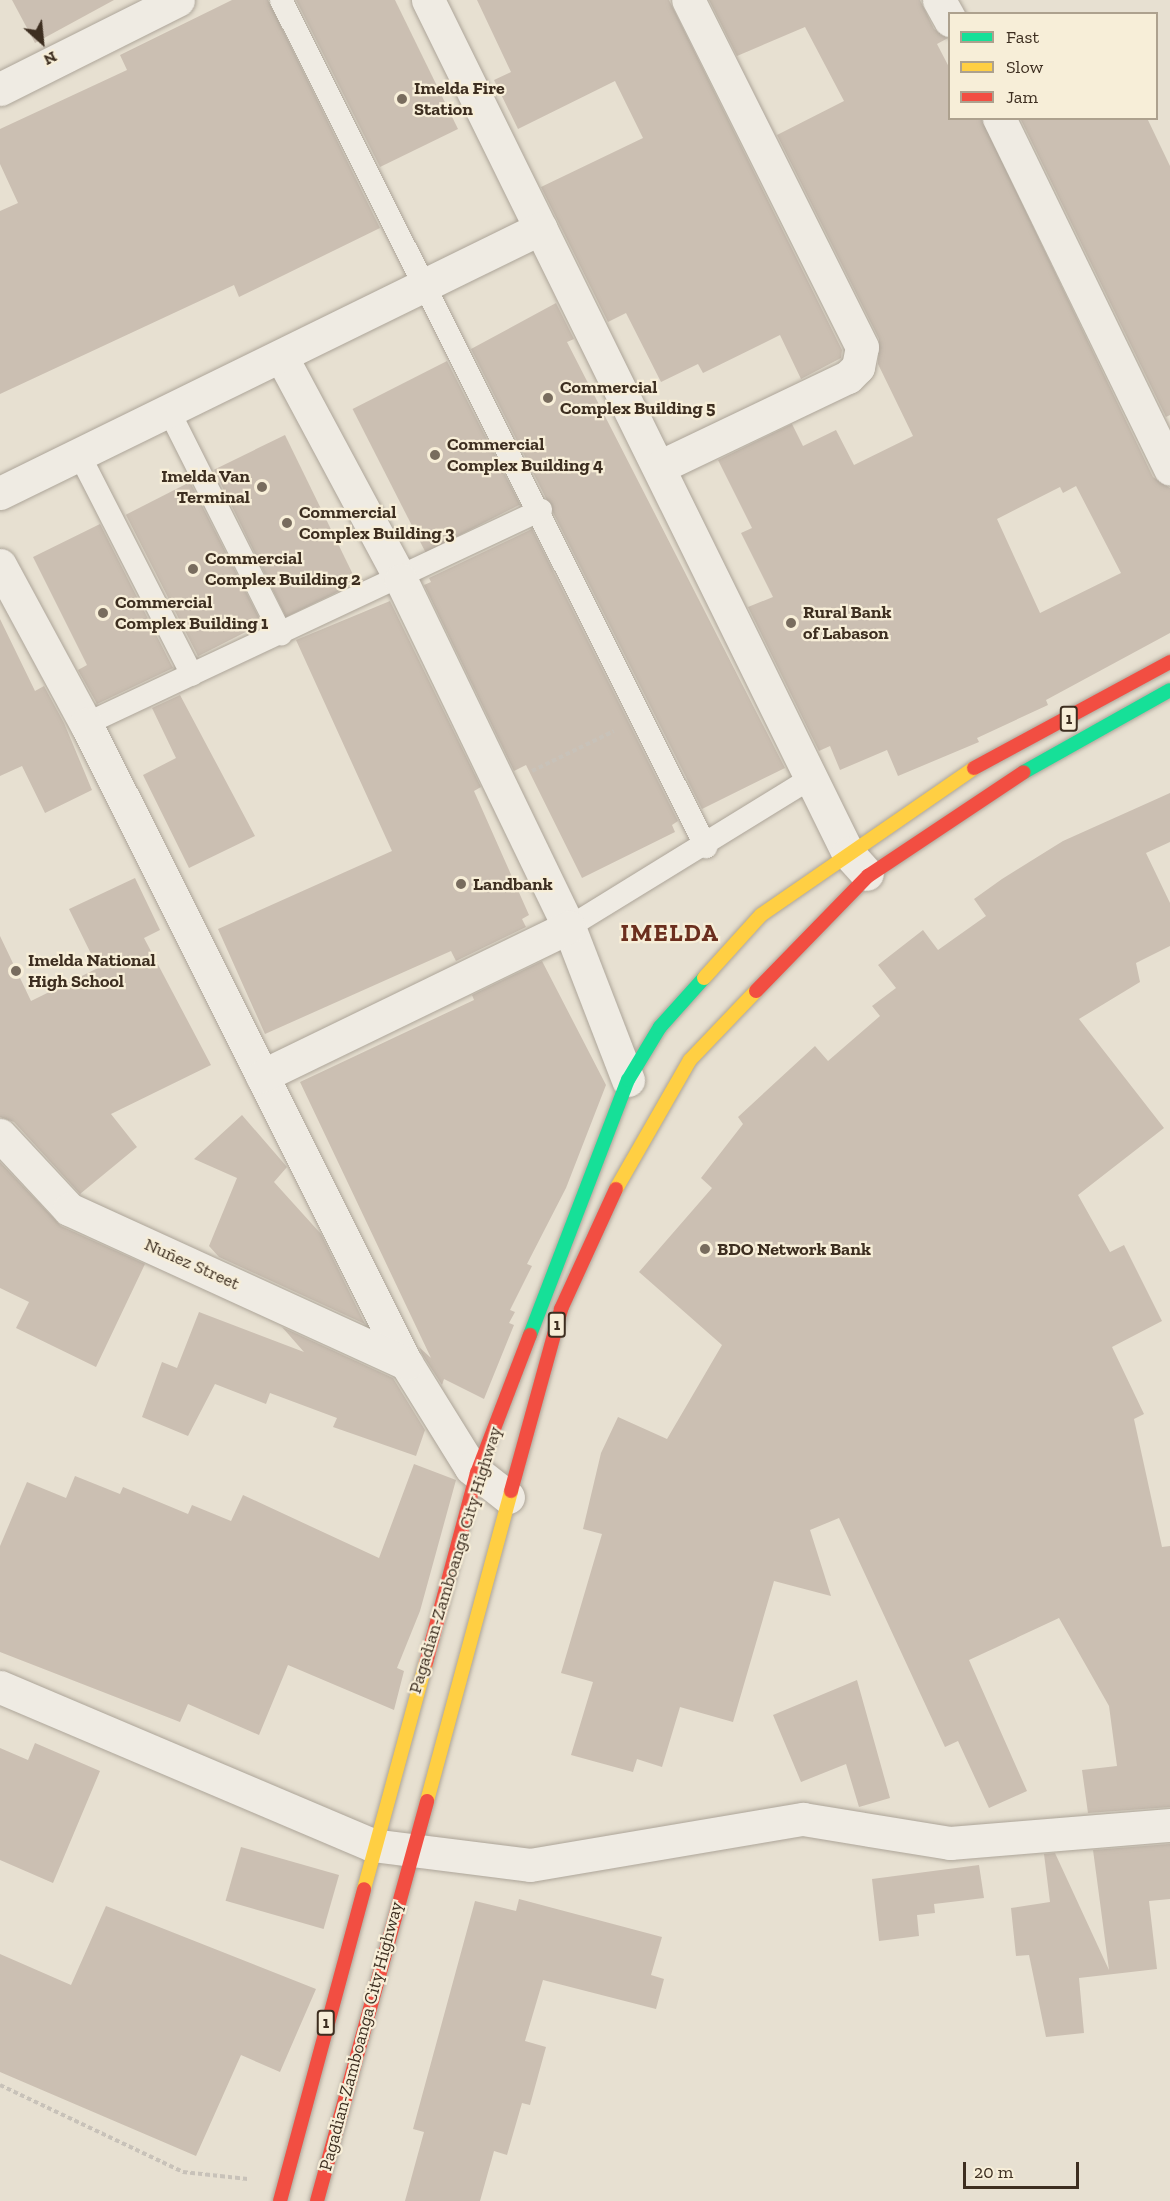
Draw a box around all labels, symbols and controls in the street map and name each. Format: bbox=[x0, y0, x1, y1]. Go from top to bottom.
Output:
north arrow bbox=[12, 12, 72, 72]
legend bbox=[948, 12, 1158, 120]
text: Fast bbox=[1006, 26, 1039, 48]
text: N bbox=[41, 47, 60, 70]
text: Slow bbox=[1006, 56, 1043, 78]
place label: Imelda Fire Station bbox=[414, 78, 505, 121]
text: Jam bbox=[1006, 86, 1038, 108]
marker: Imelda Fire Station bbox=[395, 92, 409, 106]
place label: Commercial Complex Building 5 bbox=[560, 377, 715, 420]
marker: Commercial Complex Building 5 bbox=[541, 391, 555, 405]
place label: Commercial Complex Building 4 bbox=[447, 434, 603, 476]
marker: Commercial Complex Building 4 bbox=[428, 448, 442, 462]
place label: Imelda Van Terminal bbox=[161, 466, 250, 508]
marker: Imelda Van Terminal bbox=[255, 480, 269, 494]
place label: Commercial Complex Building 3 bbox=[299, 502, 455, 544]
marker: Commercial Complex Building 3 bbox=[280, 516, 294, 530]
place label: Commercial Complex Building 2 bbox=[205, 548, 361, 590]
marker: Commercial Complex Building 2 bbox=[186, 562, 200, 576]
place label: Commercial Complex Building 1 bbox=[115, 592, 268, 634]
place label: Rural Bank of Labason bbox=[803, 602, 891, 644]
marker: Commercial Complex Building 1 bbox=[96, 606, 110, 620]
marker: Rural Bank of Labason bbox=[784, 616, 798, 630]
road number: 1 bbox=[1058, 706, 1080, 732]
place label: Landbank bbox=[473, 873, 553, 895]
marker: Landbank bbox=[454, 877, 468, 891]
district label: IMELDA bbox=[620, 919, 720, 947]
place label: Imelda National High School bbox=[28, 950, 156, 992]
marker: Imelda National High School bbox=[9, 964, 23, 978]
street label: Nuñez Street bbox=[141, 1233, 243, 1295]
place label: BDO Network Bank bbox=[717, 1238, 871, 1260]
marker: BDO Network Bank bbox=[698, 1242, 712, 1256]
road number: 1 bbox=[546, 1312, 568, 1338]
street label: Pagadian-Zamboanga City Highway bbox=[404, 1424, 506, 1696]
street label: Pagadian-Zamboanga City Highway bbox=[315, 1899, 407, 2173]
road number: 1 bbox=[316, 2010, 336, 2036]
scale bar bbox=[966, 2150, 1082, 2188]
text: 20 m bbox=[974, 2161, 1013, 2183]

